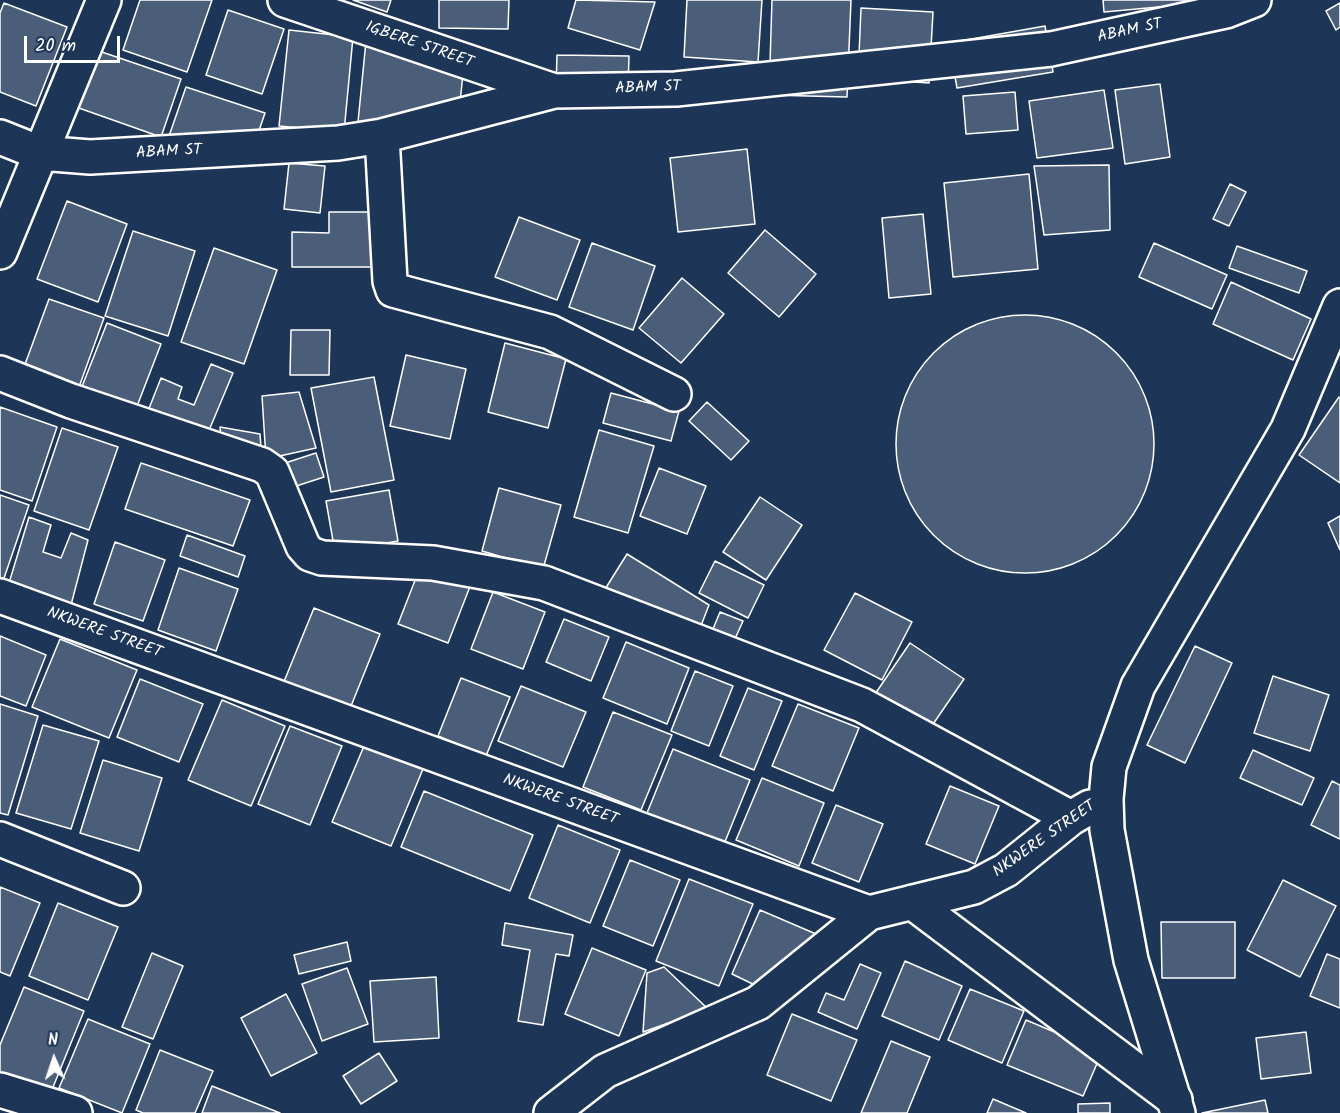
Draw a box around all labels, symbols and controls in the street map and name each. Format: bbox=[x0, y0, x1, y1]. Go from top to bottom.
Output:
street label: ABAM ST bbox=[1096, 16, 1164, 48]
street label: IGBERE STREET bbox=[362, 19, 476, 73]
scale bar bbox=[27, 24, 123, 62]
text: 20 m bbox=[35, 32, 76, 61]
street label: ABAM ST bbox=[615, 78, 681, 100]
street label: ABAM ST bbox=[136, 142, 202, 164]
street label: NKWERE STREET bbox=[44, 604, 164, 664]
street label: NKWERE STREET bbox=[500, 771, 620, 831]
street label: NKWERE STREET bbox=[990, 797, 1100, 883]
text: N bbox=[47, 1028, 59, 1053]
north arrow bbox=[24, 1029, 84, 1089]

